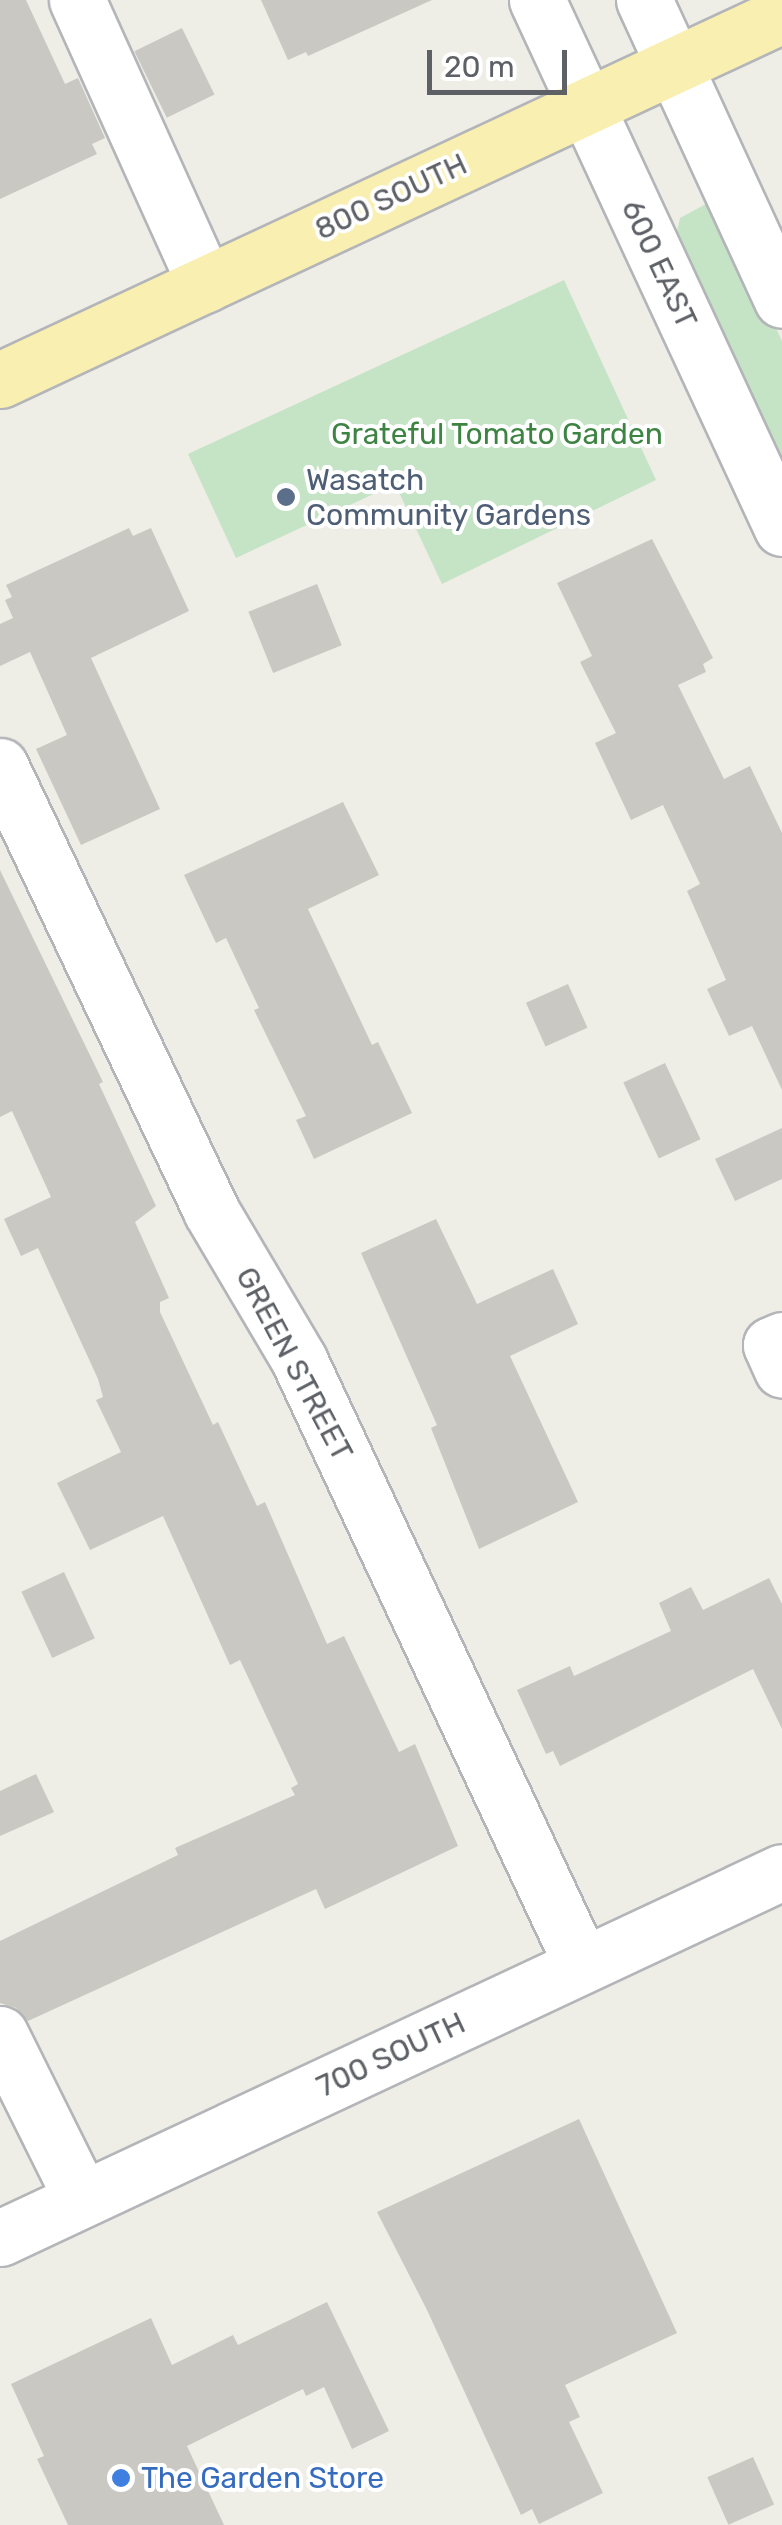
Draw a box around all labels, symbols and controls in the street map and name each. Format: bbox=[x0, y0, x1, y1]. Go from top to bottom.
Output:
scale bar bbox=[432, 30, 572, 92]
text: 20 m bbox=[444, 49, 515, 85]
street label: 800 SOUTH bbox=[309, 146, 473, 248]
street label: 600 EAST bbox=[614, 194, 704, 334]
park label: Grateful Tomato Garden bbox=[331, 416, 663, 452]
place label: Wasatch Community Gardens bbox=[306, 462, 592, 532]
marker: Wasatch Community Gardens bbox=[275, 486, 297, 508]
street label: GREEN STREET bbox=[228, 1261, 360, 1467]
street label: 700 SOUTH bbox=[311, 2005, 471, 2105]
place label: The Garden Store bbox=[141, 2460, 384, 2496]
marker: The Garden Store bbox=[110, 2467, 132, 2489]

